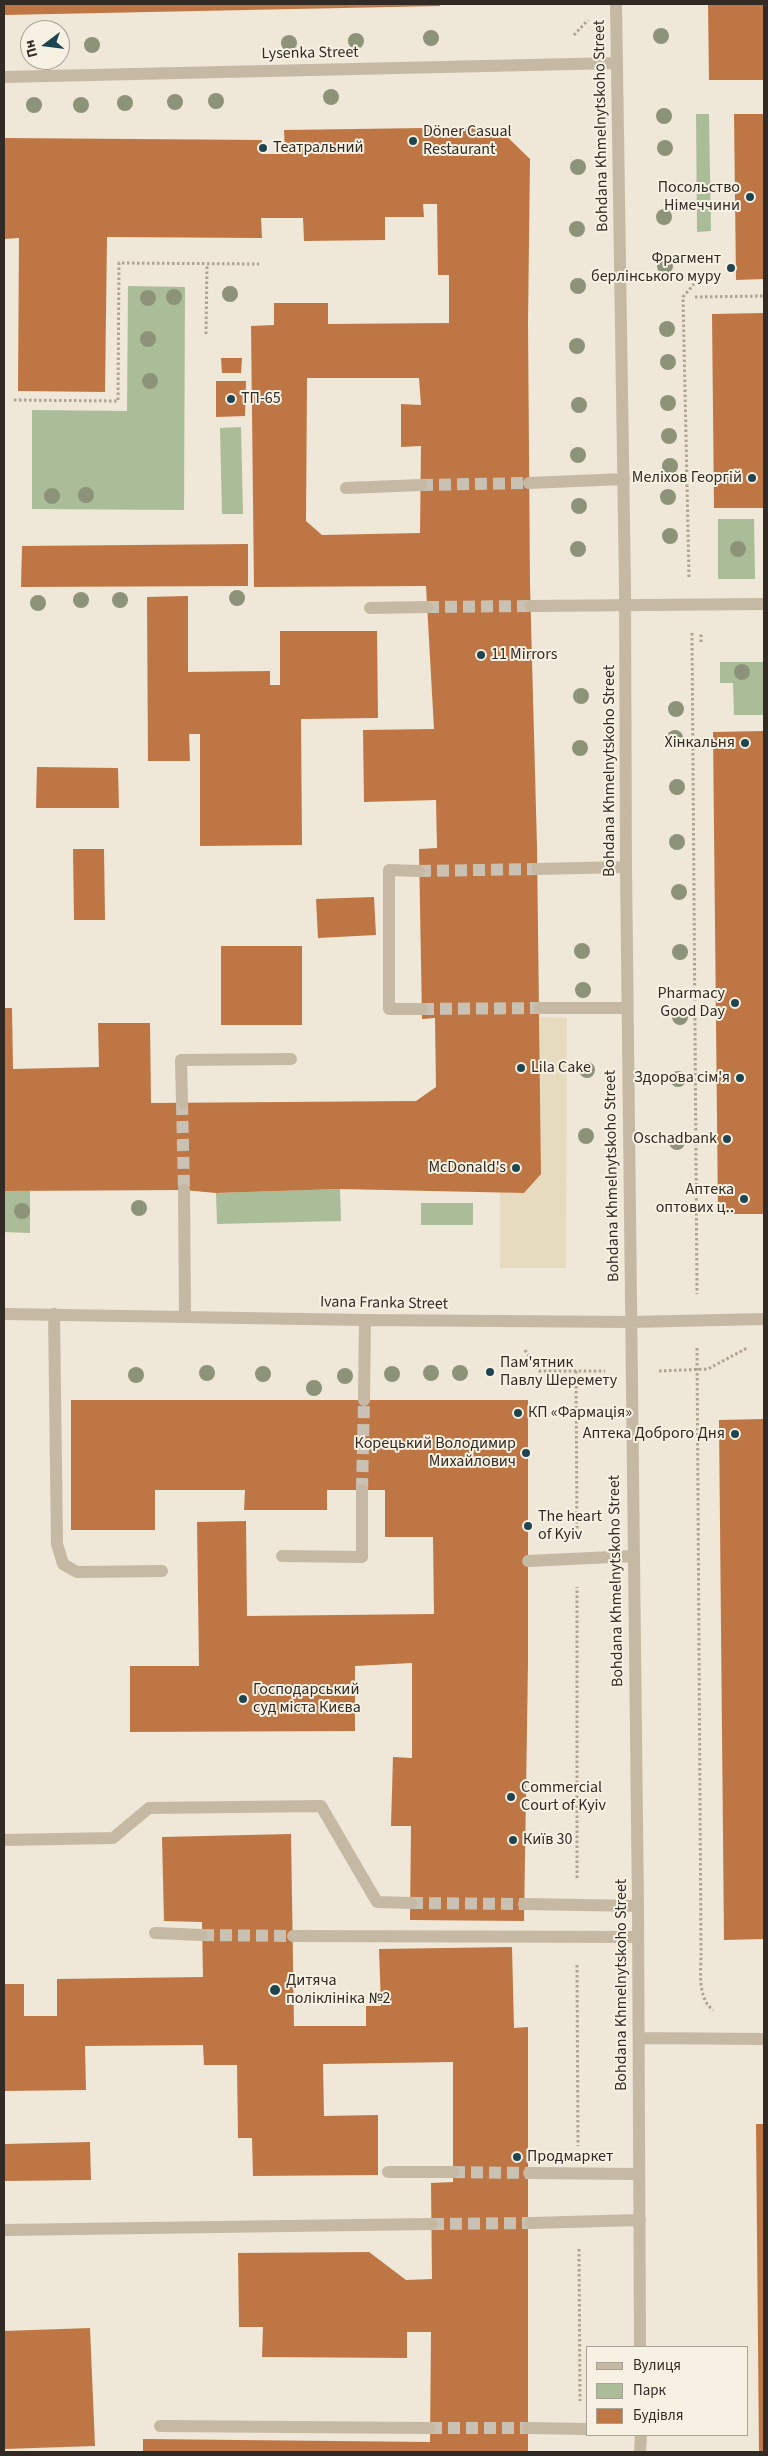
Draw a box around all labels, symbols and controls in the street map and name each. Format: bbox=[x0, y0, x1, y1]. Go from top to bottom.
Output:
north arrow bbox=[20, 20, 70, 70]
street label: Bohdana Khmelnytskoho Street bbox=[591, 20, 613, 232]
text: Пн bbox=[20, 38, 43, 60]
street label: Lysenka Street bbox=[261, 44, 359, 64]
place label: Döner Casual Restaurant bbox=[423, 122, 512, 160]
marker: Döner Casual Restaurant bbox=[407, 135, 419, 147]
place label: Театральний bbox=[273, 138, 364, 158]
marker: Театральний bbox=[257, 142, 269, 154]
place label: Посольство Німеччини bbox=[658, 178, 740, 216]
marker: Посольство Німеччини bbox=[744, 191, 756, 203]
place label: Фрагмент берлінського муру bbox=[591, 249, 721, 287]
marker: Фрагмент берлінського муру bbox=[725, 262, 737, 274]
place label: ТП-65 bbox=[241, 389, 281, 409]
marker: ТП-65 bbox=[225, 393, 237, 405]
place label: Меліхов Георгій bbox=[632, 468, 742, 488]
marker: Меліхов Георгій bbox=[746, 472, 758, 484]
place label: 11 Mirrors bbox=[491, 645, 557, 665]
marker: 11 Mirrors bbox=[475, 649, 487, 661]
street label: Bohdana Khmelnytskoho Street bbox=[600, 665, 620, 877]
place label: Хінкальня bbox=[664, 733, 735, 753]
marker: Хінкальня bbox=[739, 737, 751, 749]
place label: Pharmacy Good Day bbox=[657, 984, 725, 1022]
marker: Pharmacy Good Day bbox=[729, 997, 741, 1009]
place label: Lila Cake bbox=[531, 1058, 591, 1078]
marker: Lila Cake bbox=[515, 1062, 527, 1074]
place label: Здорова сім'я bbox=[634, 1068, 730, 1088]
street label: Bohdana Khmelnytskoho Street bbox=[602, 1070, 624, 1282]
marker: Здорова сім'я bbox=[734, 1072, 746, 1084]
place label: Oschadbank bbox=[633, 1129, 717, 1149]
marker: Oschadbank bbox=[721, 1133, 733, 1145]
place label: McDonald's bbox=[428, 1158, 506, 1178]
marker: McDonald's bbox=[510, 1162, 522, 1174]
place label: Аптека оптових ц‥ bbox=[656, 1180, 734, 1218]
marker: Аптека оптових ц‥ bbox=[738, 1193, 750, 1205]
street label: Ivana Franka Street bbox=[320, 1293, 448, 1315]
place label: Пам'ятник Павлу Шеремету bbox=[500, 1353, 617, 1391]
marker: Пам'ятник Павлу Шеремету bbox=[484, 1366, 496, 1378]
place label: КП «Фармація» bbox=[528, 1403, 632, 1423]
marker: КП «Фармація» bbox=[512, 1407, 524, 1419]
place label: Аптека Доброго Дня bbox=[583, 1424, 725, 1444]
marker: Аптека Доброго Дня bbox=[729, 1428, 741, 1440]
place label: Корецький Володимир Михайлович bbox=[355, 1434, 516, 1472]
marker: Корецький Володимир Михайлович bbox=[520, 1447, 532, 1459]
street label: Bohdana Khmelnytskoho Street bbox=[606, 1475, 628, 1687]
place label: The heart of Kyiv bbox=[538, 1507, 602, 1545]
marker: The heart of Kyiv bbox=[522, 1520, 534, 1532]
place label: Господарський суд міста Києва bbox=[253, 1680, 361, 1718]
marker: Господарський суд міста Києва bbox=[237, 1693, 249, 1705]
place label: Commercial Court of Kyiv bbox=[521, 1778, 606, 1816]
marker: Commercial Court of Kyiv bbox=[505, 1791, 517, 1803]
place label: Київ 30 bbox=[523, 1830, 572, 1850]
marker: Київ 30 bbox=[507, 1834, 519, 1846]
street label: Bohdana Khmelnytskoho Street bbox=[612, 1879, 632, 2091]
place label: Дитяча поліклініка №2 bbox=[286, 1971, 390, 2009]
marker: Дитяча поліклініка №2 bbox=[268, 1983, 282, 1997]
place label: Продмаркет bbox=[527, 2147, 613, 2167]
marker: Продмаркет bbox=[511, 2151, 523, 2163]
legend bbox=[586, 2346, 748, 2436]
text: Вулиця bbox=[633, 2355, 681, 2376]
text: Парк bbox=[633, 2380, 666, 2401]
text: Будівля bbox=[633, 2405, 683, 2426]

